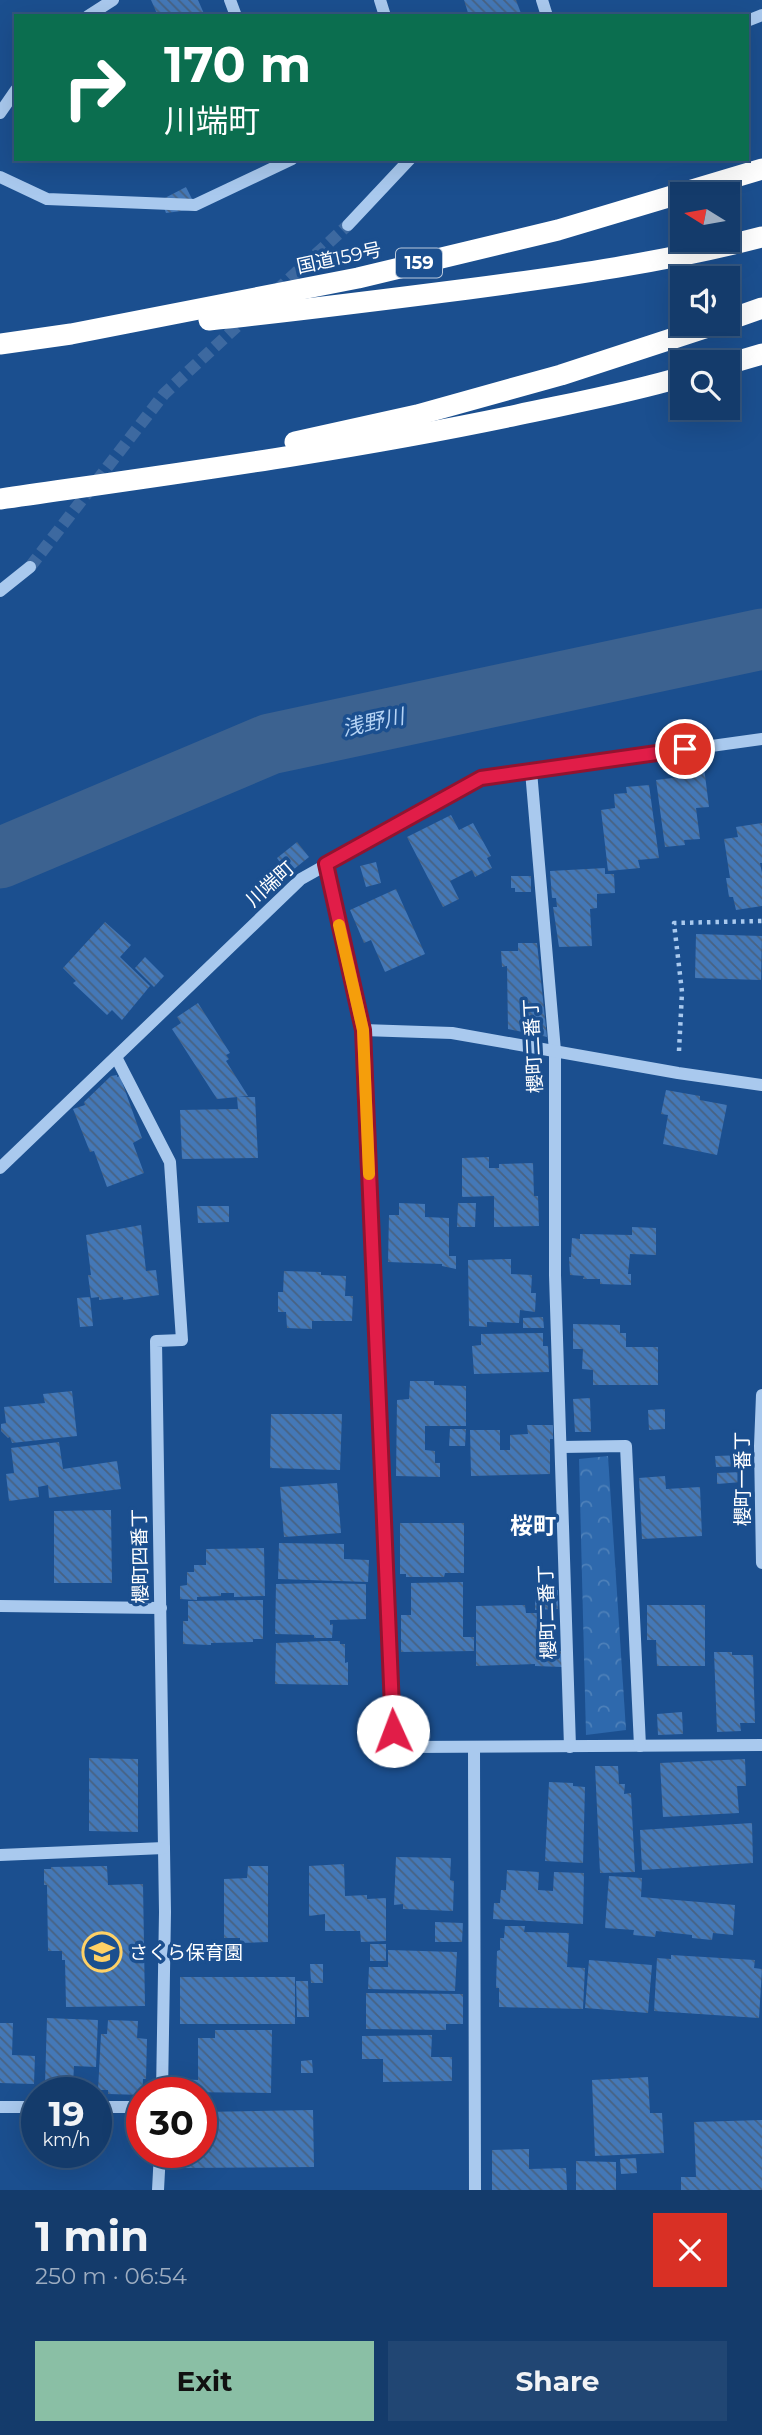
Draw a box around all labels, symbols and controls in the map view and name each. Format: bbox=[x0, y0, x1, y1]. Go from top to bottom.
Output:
text: 170 m bbox=[164, 35, 311, 94]
icon: right bbox=[49, 42, 140, 133]
text: 川端町 bbox=[164, 101, 260, 140]
north arrow bbox=[670, 182, 740, 252]
map controls bbox=[670, 182, 740, 420]
street label: 国道159号 bbox=[294, 238, 384, 278]
road number: 159 bbox=[396, 248, 442, 278]
button: sound bbox=[670, 266, 740, 336]
button: search bbox=[670, 350, 740, 420]
water label: 浅野川 bbox=[340, 703, 408, 741]
pin bbox=[655, 719, 715, 779]
icon: arrive bbox=[666, 730, 704, 768]
street label: 川端町 bbox=[241, 856, 299, 912]
street label: 櫻町二番丁 bbox=[519, 998, 547, 1094]
street label: 櫻町一番丁 bbox=[731, 1431, 754, 1527]
street label: 櫻町四番丁 bbox=[128, 1508, 152, 1604]
district label: 桜町 bbox=[510, 1512, 556, 1540]
street label: 櫻町二番丁 bbox=[534, 1564, 560, 1660]
position arrow bbox=[356, 1694, 430, 1768]
school or university icon: さくら保育園 bbox=[81, 1931, 123, 1973]
place label: さくら保育園 bbox=[129, 1941, 243, 1964]
speed limit sign: 30 bbox=[126, 2077, 217, 2168]
text: 19 bbox=[48, 2092, 85, 2135]
text: km/h bbox=[42, 2129, 91, 2151]
text: 1 min bbox=[35, 2210, 149, 2262]
button: close bbox=[653, 2213, 727, 2287]
text: 250 m · 06:54 bbox=[35, 2262, 187, 2290]
button: Exit bbox=[35, 2341, 374, 2421]
button: Share bbox=[388, 2341, 727, 2421]

